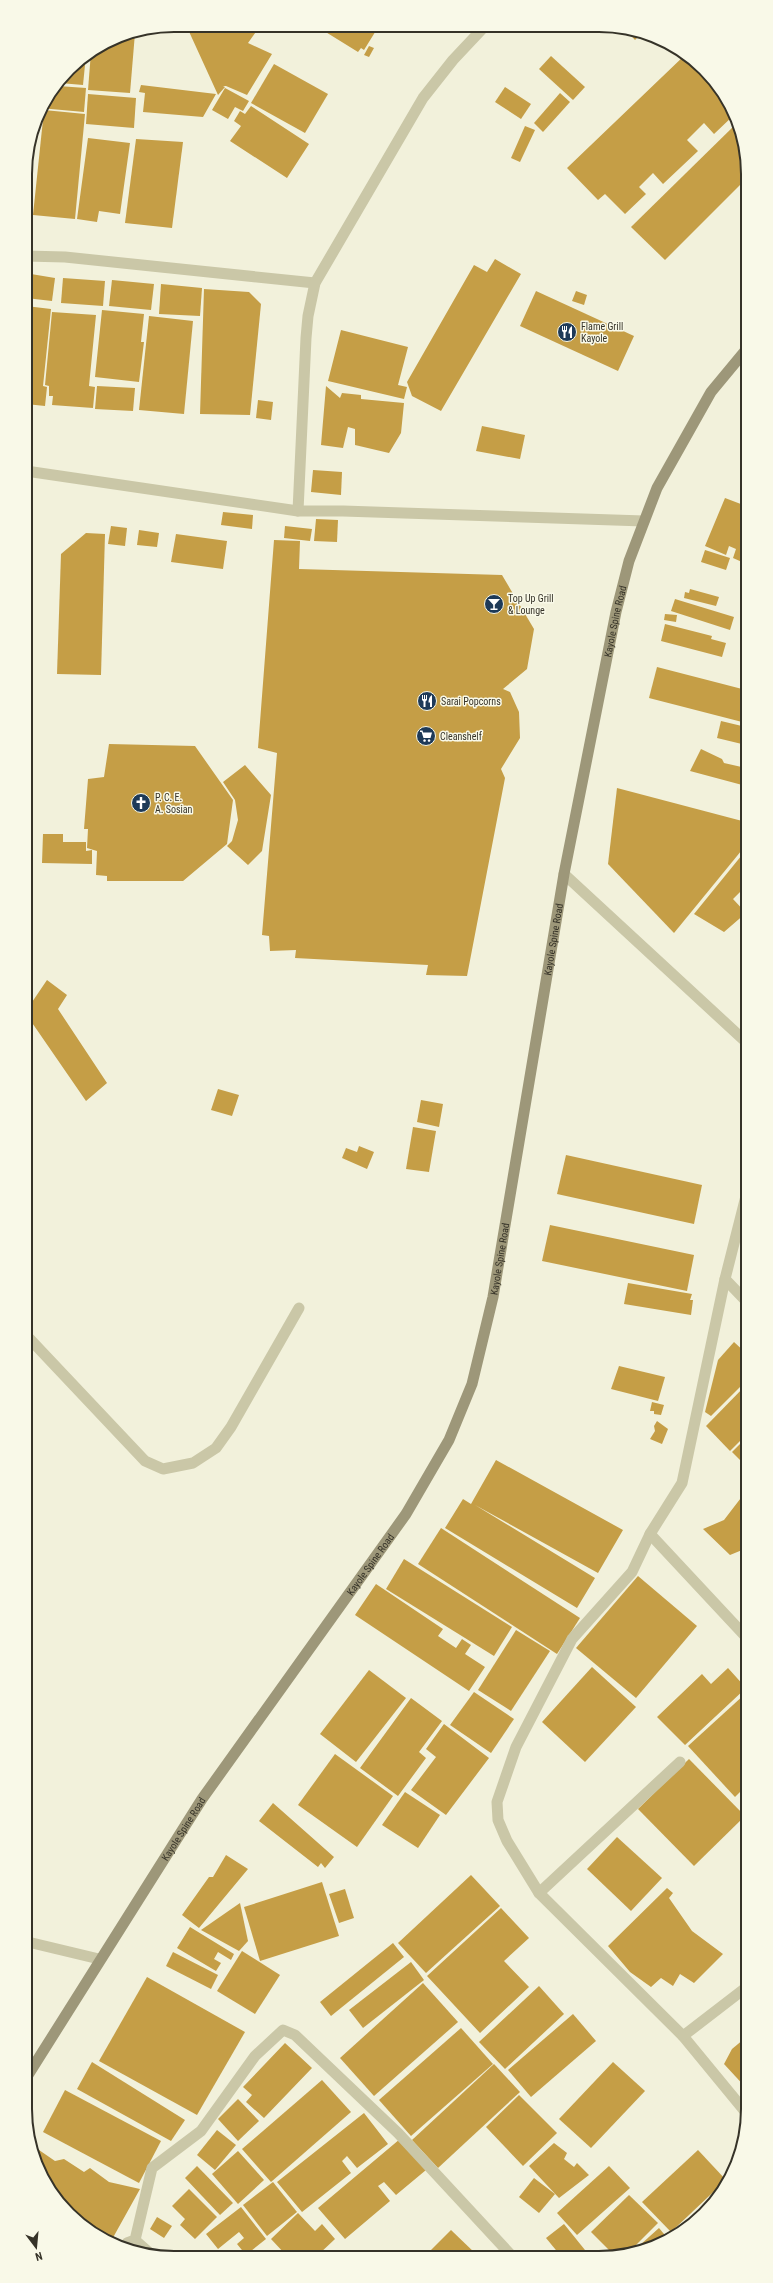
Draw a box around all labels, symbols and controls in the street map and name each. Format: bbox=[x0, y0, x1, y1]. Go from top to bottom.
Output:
restaurant icon: Flame Grill Kayole bbox=[556, 321, 578, 343]
place label: Flame Grill Kayole bbox=[581, 321, 623, 344]
street label: Kayole Spine Road bbox=[602, 584, 628, 658]
bar icon: Top Up Grill & Lounge bbox=[483, 593, 505, 615]
place label: Top Up Grill & Lounge bbox=[508, 593, 554, 616]
restaurant icon: Sarai Popcorns bbox=[416, 690, 438, 712]
place label: Sarai Popcorns bbox=[441, 696, 501, 707]
supermarket icon: Cleanshelf bbox=[415, 725, 437, 747]
place label: Cleanshelf bbox=[440, 731, 483, 742]
church icon: P. C. E. A. Sosian bbox=[130, 792, 152, 814]
place label: P. C. E. A. Sosian bbox=[155, 792, 193, 815]
street label: Kayole Spine Road bbox=[542, 902, 564, 976]
street label: Kayole Spine Road bbox=[488, 1222, 511, 1296]
street label: Kayole Spine Road bbox=[344, 1531, 396, 1597]
street label: Kayole Spine Road bbox=[159, 1795, 207, 1863]
north arrow bbox=[16, 2227, 56, 2267]
text: N bbox=[33, 2249, 44, 2263]

